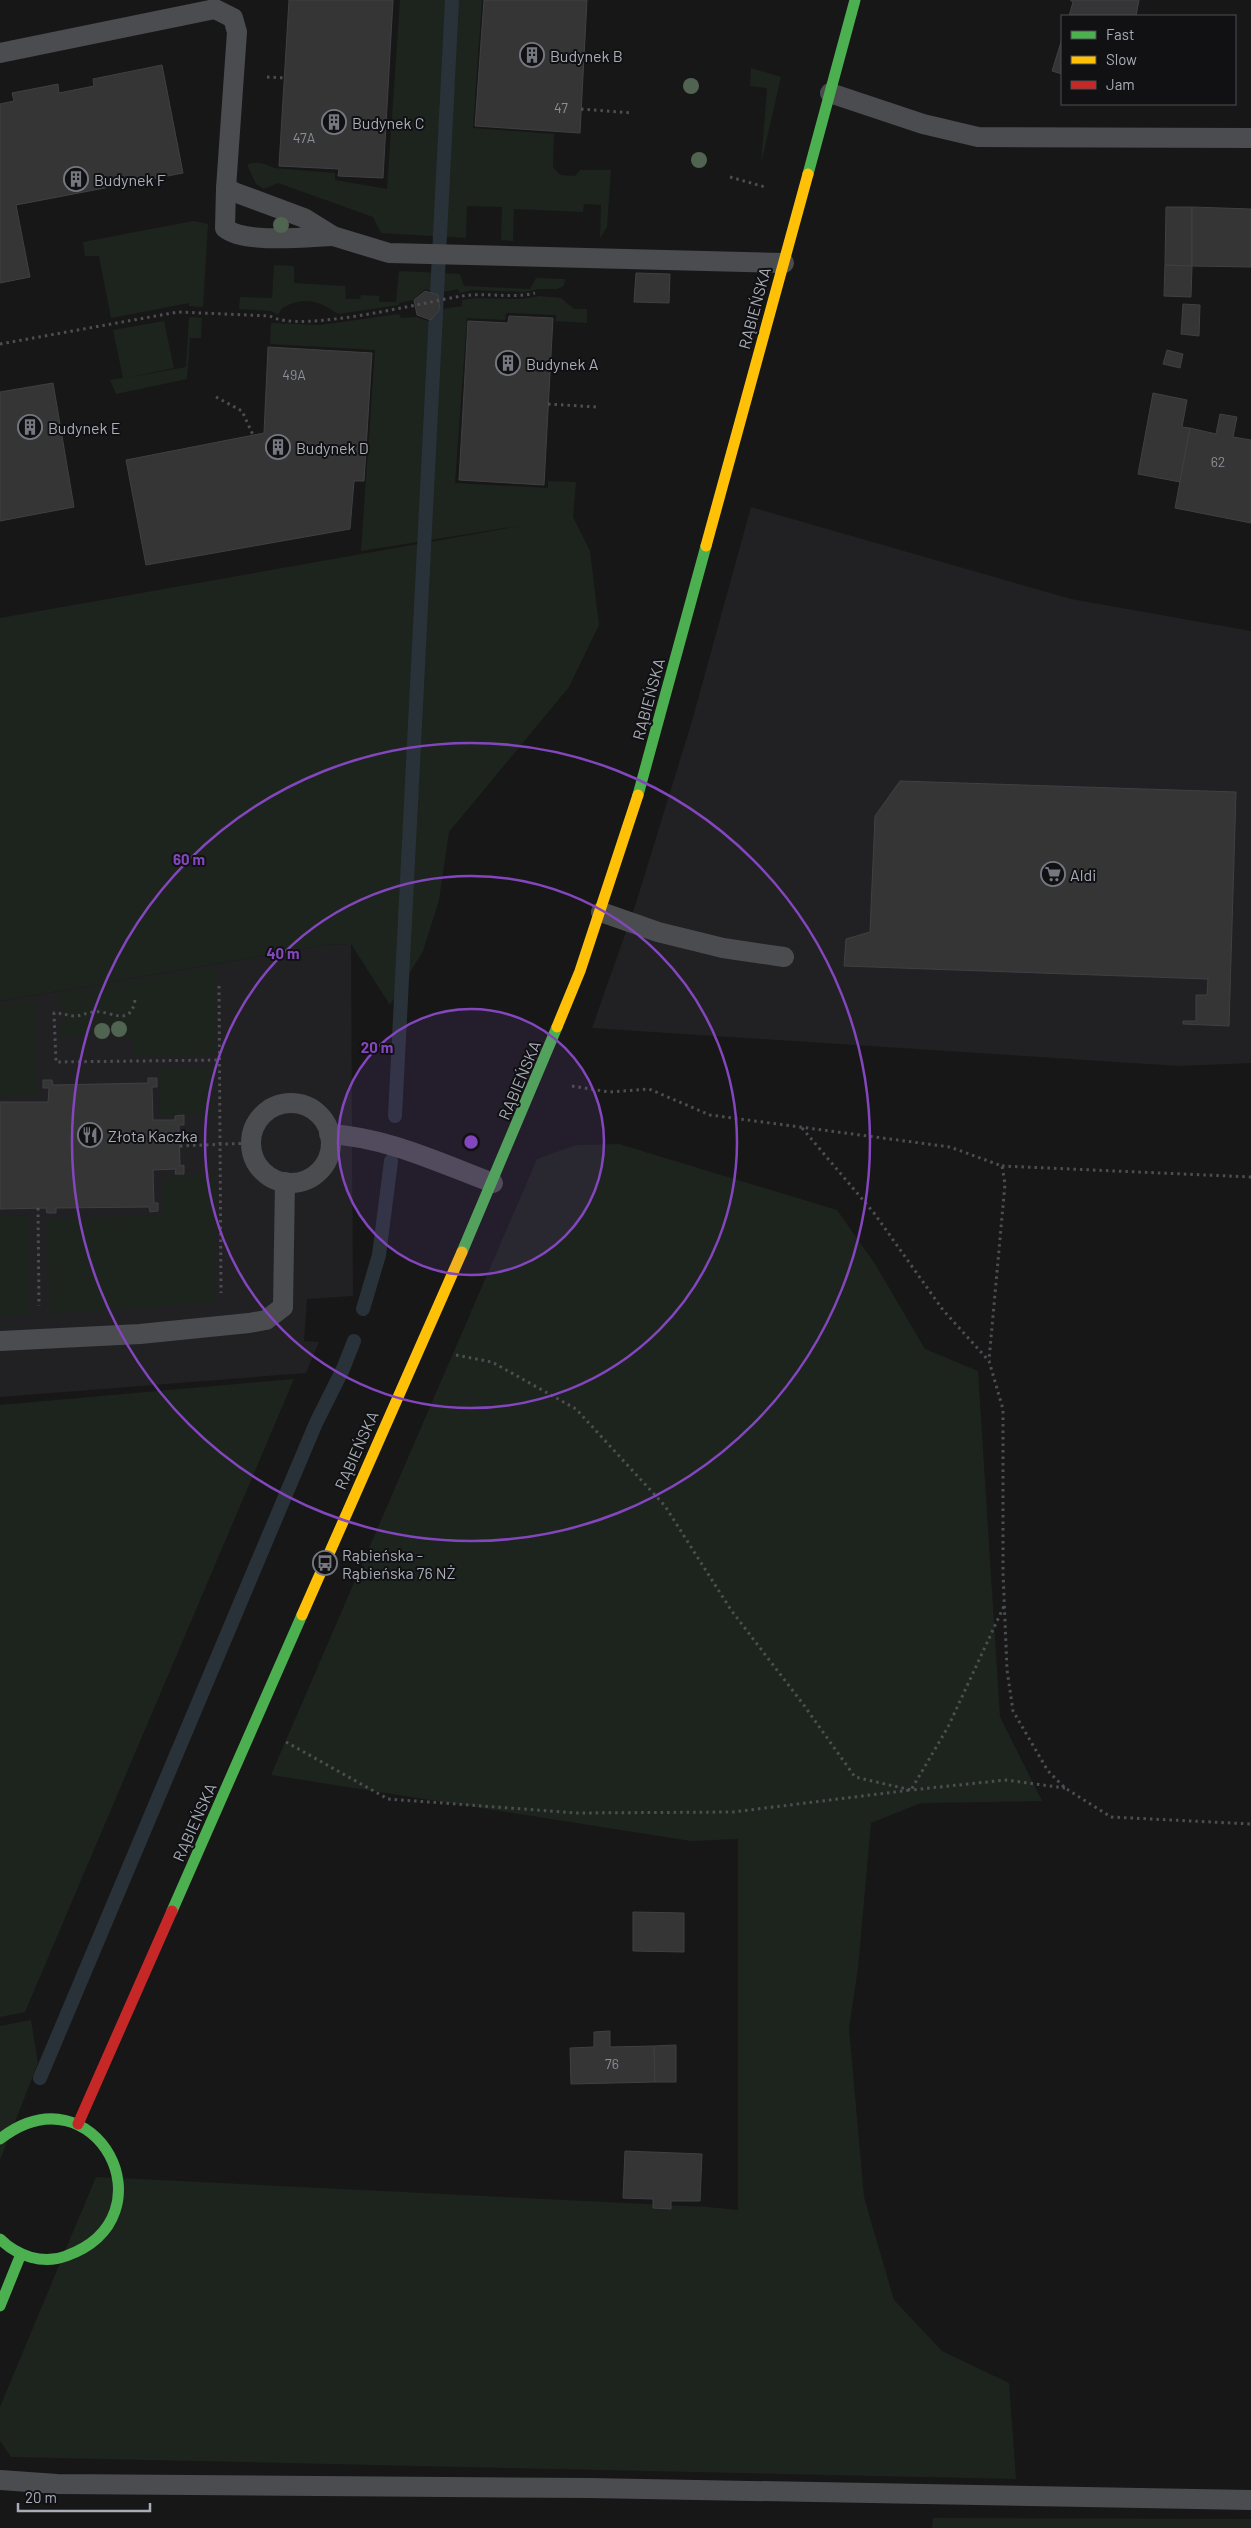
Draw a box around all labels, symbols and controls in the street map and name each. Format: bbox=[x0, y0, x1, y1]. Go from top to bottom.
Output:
legend bbox=[1061, 15, 1236, 105]
text: Fast bbox=[1106, 25, 1134, 43]
building icon: Budynek B bbox=[519, 42, 545, 68]
place label: Budynek B bbox=[550, 46, 623, 65]
text: Slow bbox=[1106, 50, 1137, 68]
text: Jam bbox=[1106, 75, 1135, 93]
house number: 47 bbox=[554, 99, 568, 116]
building icon: Budynek C bbox=[321, 109, 347, 135]
place label: Budynek C bbox=[352, 113, 424, 132]
house number: 47A bbox=[293, 129, 316, 146]
building icon: Budynek F bbox=[63, 166, 89, 192]
place label: Budynek F bbox=[94, 170, 166, 189]
street label: RĄBIEŃSKA bbox=[734, 265, 774, 351]
building icon: Budynek A bbox=[495, 350, 521, 376]
place label: Budynek A bbox=[526, 354, 599, 373]
house number: 49A bbox=[282, 366, 306, 383]
building icon: Budynek E bbox=[17, 414, 43, 440]
place label: Budynek E bbox=[48, 418, 120, 437]
building icon: Budynek D bbox=[265, 434, 291, 460]
place label: Budynek D bbox=[296, 438, 369, 457]
house number: 62 bbox=[1211, 453, 1225, 470]
street label: RĄBIEŃSKA bbox=[628, 656, 668, 742]
text: 60 m bbox=[173, 850, 205, 868]
supermarket icon: Aldi bbox=[1040, 861, 1066, 887]
place label: Aldi bbox=[1070, 865, 1096, 884]
text: 40 m bbox=[266, 944, 300, 962]
street label: RĄBIEŃSKA bbox=[494, 1037, 544, 1122]
text: 20 m bbox=[361, 1038, 393, 1056]
restaurant icon: Złota Kaczka bbox=[77, 1122, 103, 1148]
place label: Złota Kaczka bbox=[108, 1126, 198, 1145]
centre of rings bbox=[462, 1133, 480, 1151]
street label: RĄBIEŃSKA bbox=[330, 1407, 382, 1492]
place label: Rąbieńska - Rąbieńska 76 NŻ bbox=[342, 1545, 455, 1582]
bus stop icon: Rąbieńska - Rąbieńska 76 NŻ bbox=[312, 1550, 338, 1576]
street label: RĄBIEŃSKA bbox=[168, 1779, 220, 1864]
house number: 76 bbox=[605, 2055, 619, 2072]
scale bar bbox=[18, 2480, 150, 2512]
text: 20 m bbox=[25, 2488, 57, 2506]

